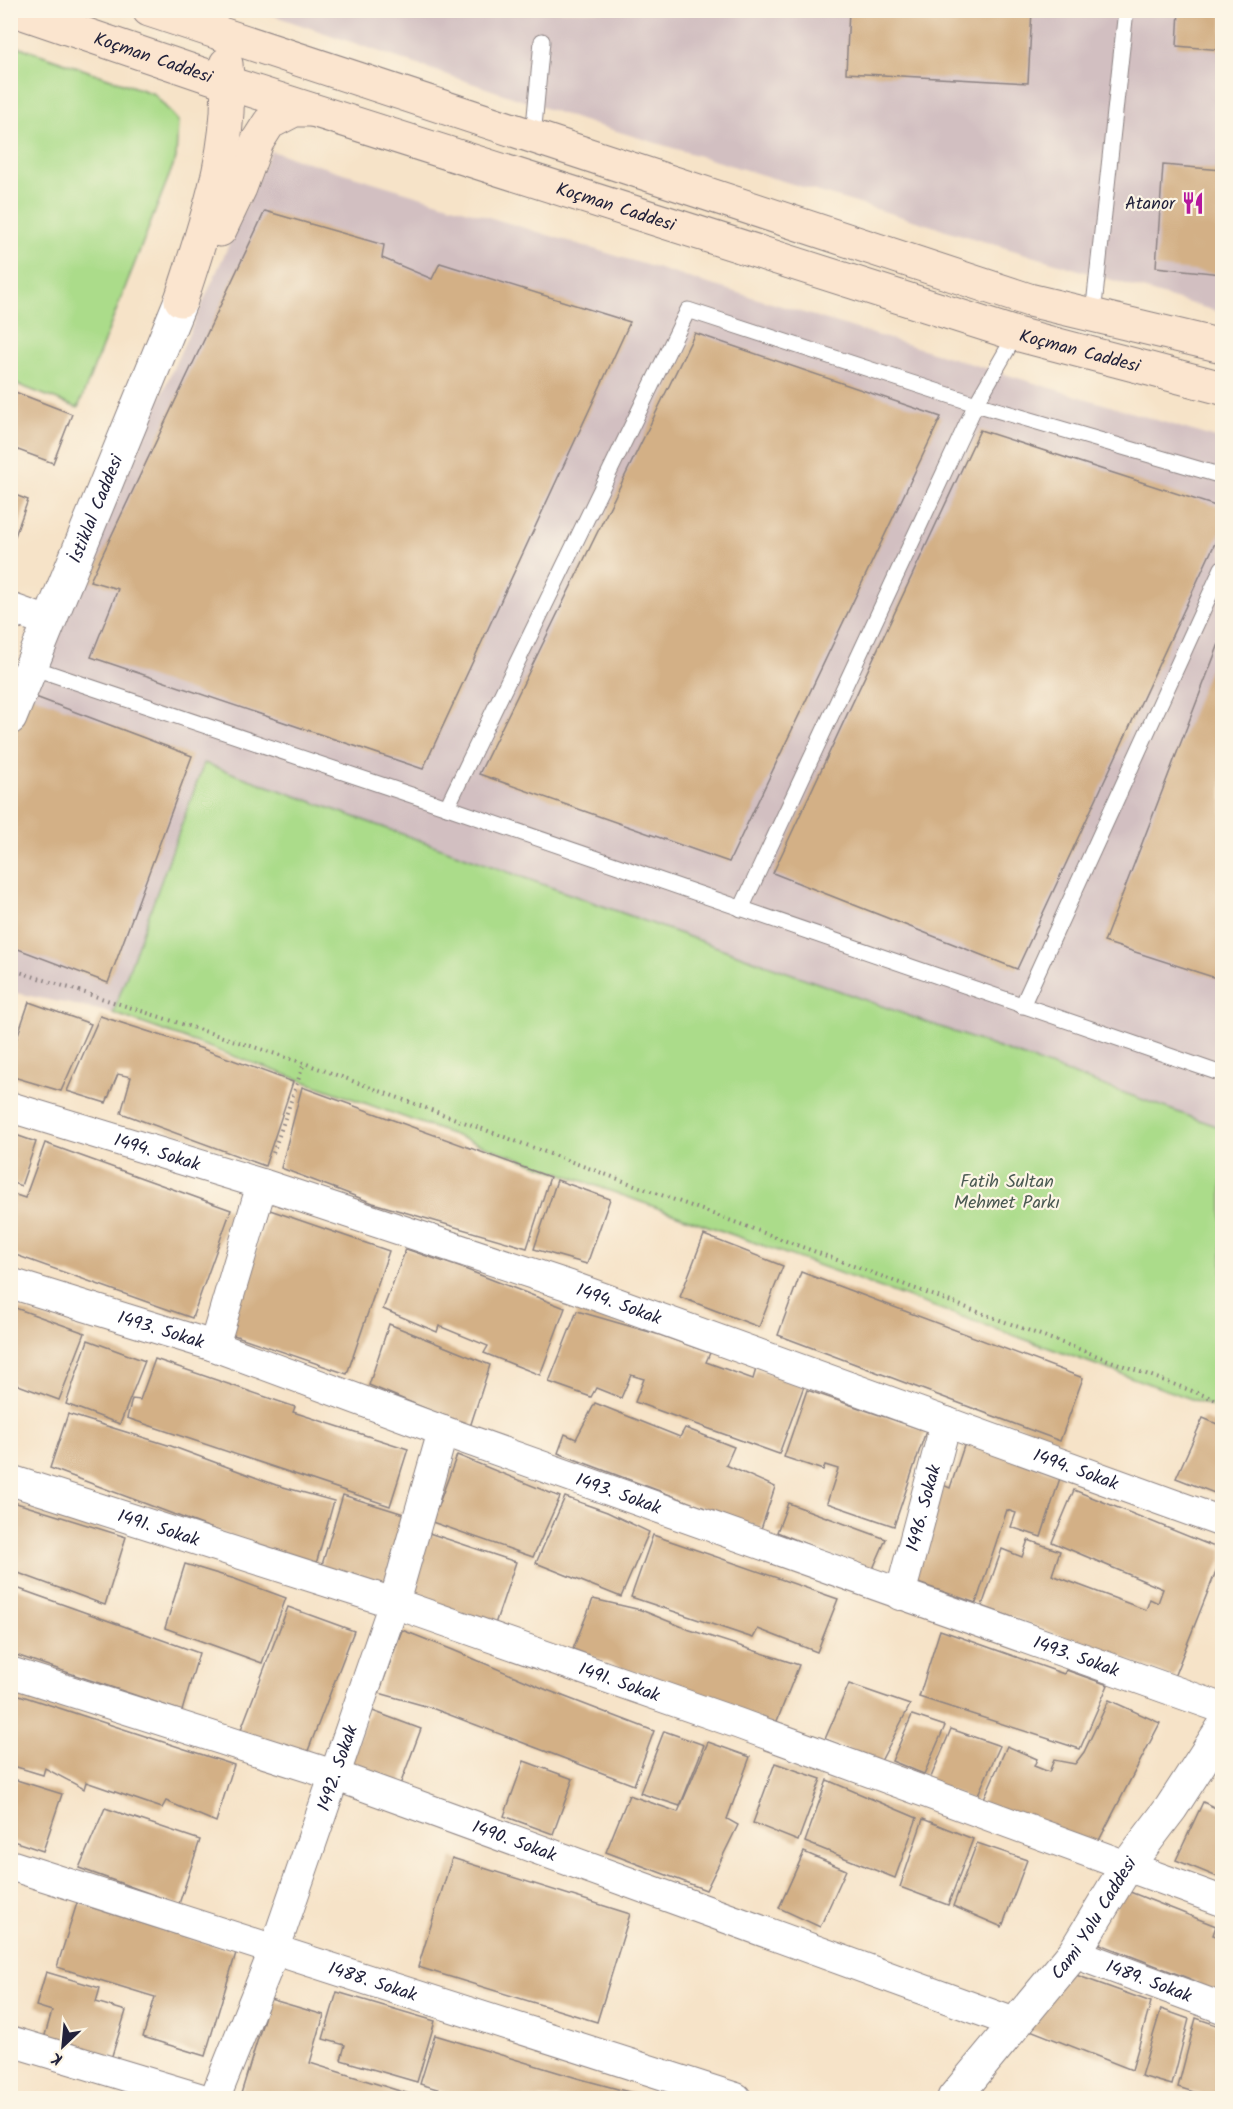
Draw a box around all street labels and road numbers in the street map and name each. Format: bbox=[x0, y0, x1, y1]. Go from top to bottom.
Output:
street label: Koçman Caddesi bbox=[89, 25, 217, 93]
street label: Koçman Caddesi bbox=[552, 175, 679, 241]
street label: Koçman Caddesi bbox=[1016, 322, 1144, 382]
street label: İstiklal Caddesi bbox=[62, 450, 132, 568]
street label: 1494. Sokak bbox=[110, 1127, 204, 1180]
street label: 1494. Sokak bbox=[572, 1276, 666, 1334]
street label: 1493. Sokak bbox=[114, 1304, 208, 1358]
street label: 1494. Sokak bbox=[1029, 1442, 1123, 1499]
street label: 1496. Sokak bbox=[899, 1461, 950, 1555]
street label: 1493. Sokak bbox=[571, 1466, 665, 1524]
street label: 1491. Sokak bbox=[113, 1502, 203, 1556]
street label: 1493. Sokak bbox=[1029, 1629, 1123, 1686]
street label: 1491. Sokak bbox=[574, 1656, 664, 1711]
street label: 1492. Sokak bbox=[310, 1721, 367, 1815]
street label: 1490. Sokak bbox=[468, 1813, 561, 1871]
street label: Cami Yolu Caddesi bbox=[1044, 1851, 1145, 1987]
street label: 1489. Sokak bbox=[1101, 1953, 1196, 2012]
street label: 1488. Sokak bbox=[324, 1955, 421, 2011]

